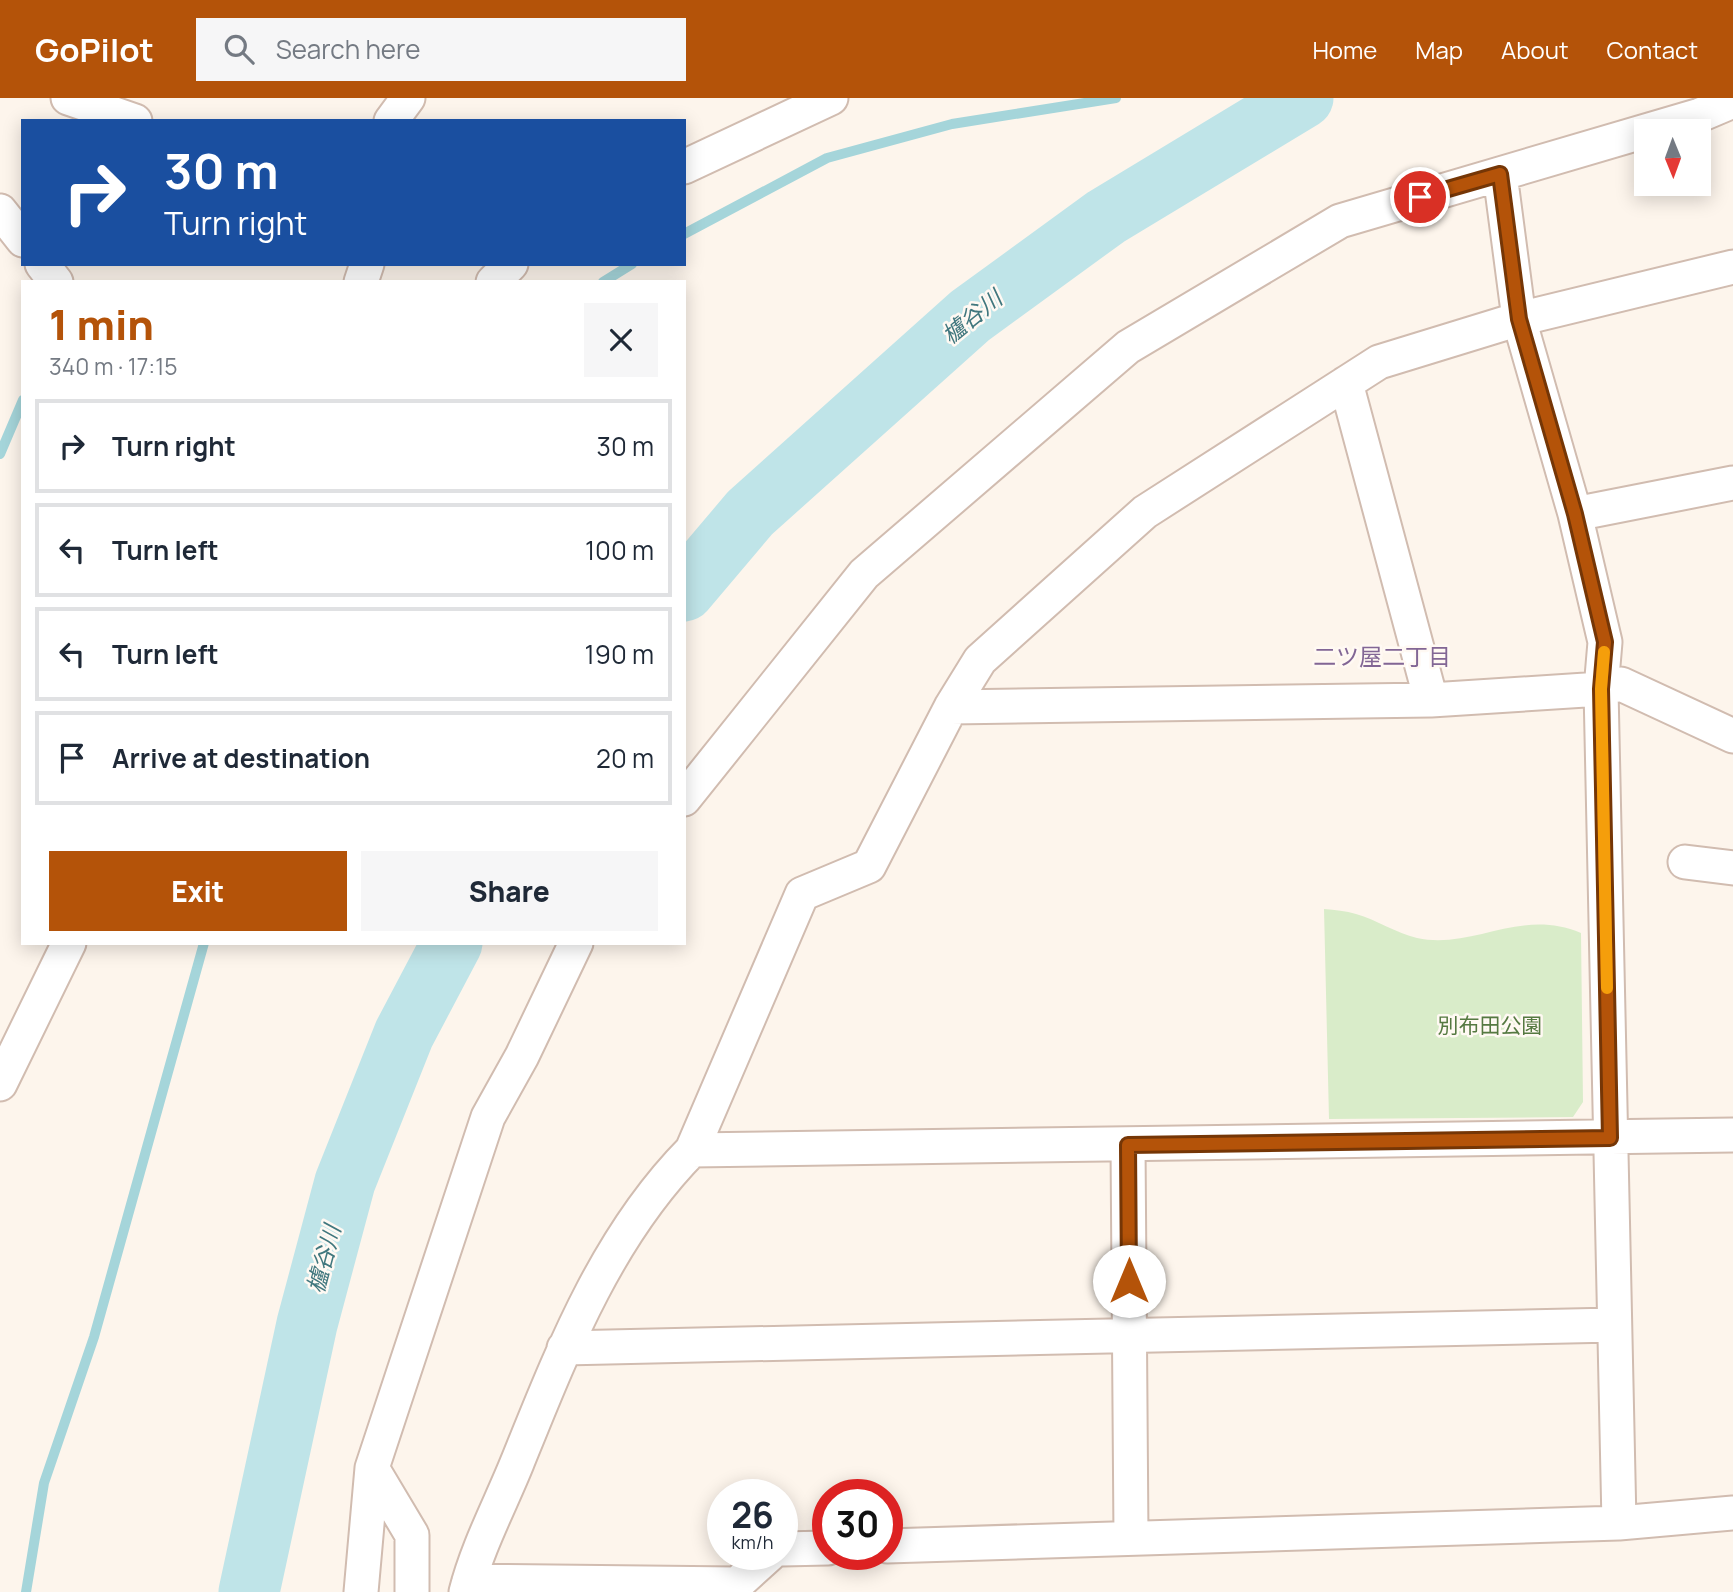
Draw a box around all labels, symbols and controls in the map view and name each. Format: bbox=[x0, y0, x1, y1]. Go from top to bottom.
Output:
search box bbox=[196, 18, 686, 81]
text: GoPilot bbox=[35, 27, 154, 72]
icon: search bbox=[220, 30, 258, 68]
text: Search here bbox=[276, 31, 420, 67]
text: Home bbox=[1312, 33, 1377, 66]
text: Map bbox=[1415, 33, 1463, 66]
text: About bbox=[1501, 33, 1569, 66]
text: Contact bbox=[1607, 33, 1698, 66]
north arrow bbox=[1634, 119, 1712, 196]
map controls bbox=[1634, 119, 1711, 196]
text: 30 m bbox=[164, 137, 279, 204]
icon: right bbox=[49, 147, 140, 238]
pin bbox=[1390, 167, 1450, 227]
icon: arrive bbox=[1401, 178, 1439, 216]
text: Turn right bbox=[164, 201, 307, 245]
water label: 櫨谷川 bbox=[934, 280, 1011, 350]
text: 1 min bbox=[49, 295, 154, 353]
button: close bbox=[584, 303, 658, 377]
text: 340 m · 17:15 bbox=[49, 350, 177, 382]
icon: right bbox=[53, 427, 91, 465]
text: Turn right bbox=[112, 428, 236, 464]
text: 30 m bbox=[597, 428, 654, 464]
icon: left bbox=[53, 531, 91, 569]
text: Turn left bbox=[112, 532, 219, 568]
text: 100 m bbox=[585, 532, 654, 568]
icon: left bbox=[53, 635, 91, 673]
text: Turn left bbox=[112, 636, 219, 672]
text: 190 m bbox=[585, 636, 654, 672]
district label: 二ツ屋二丁目 bbox=[1313, 640, 1451, 672]
icon: arrive bbox=[53, 739, 91, 777]
text: Arrive at destination bbox=[112, 740, 370, 776]
text: 20 m bbox=[596, 740, 654, 776]
button: Exit bbox=[49, 851, 347, 931]
button: Share bbox=[361, 851, 658, 931]
park label: 別布田公園 bbox=[1438, 1011, 1543, 1039]
water label: 櫨谷川 bbox=[299, 1218, 348, 1296]
position arrow bbox=[1092, 1244, 1166, 1318]
speed limit sign: 30 bbox=[812, 1479, 903, 1570]
text: 26 bbox=[731, 1491, 774, 1539]
text: km/h bbox=[732, 1530, 773, 1554]

